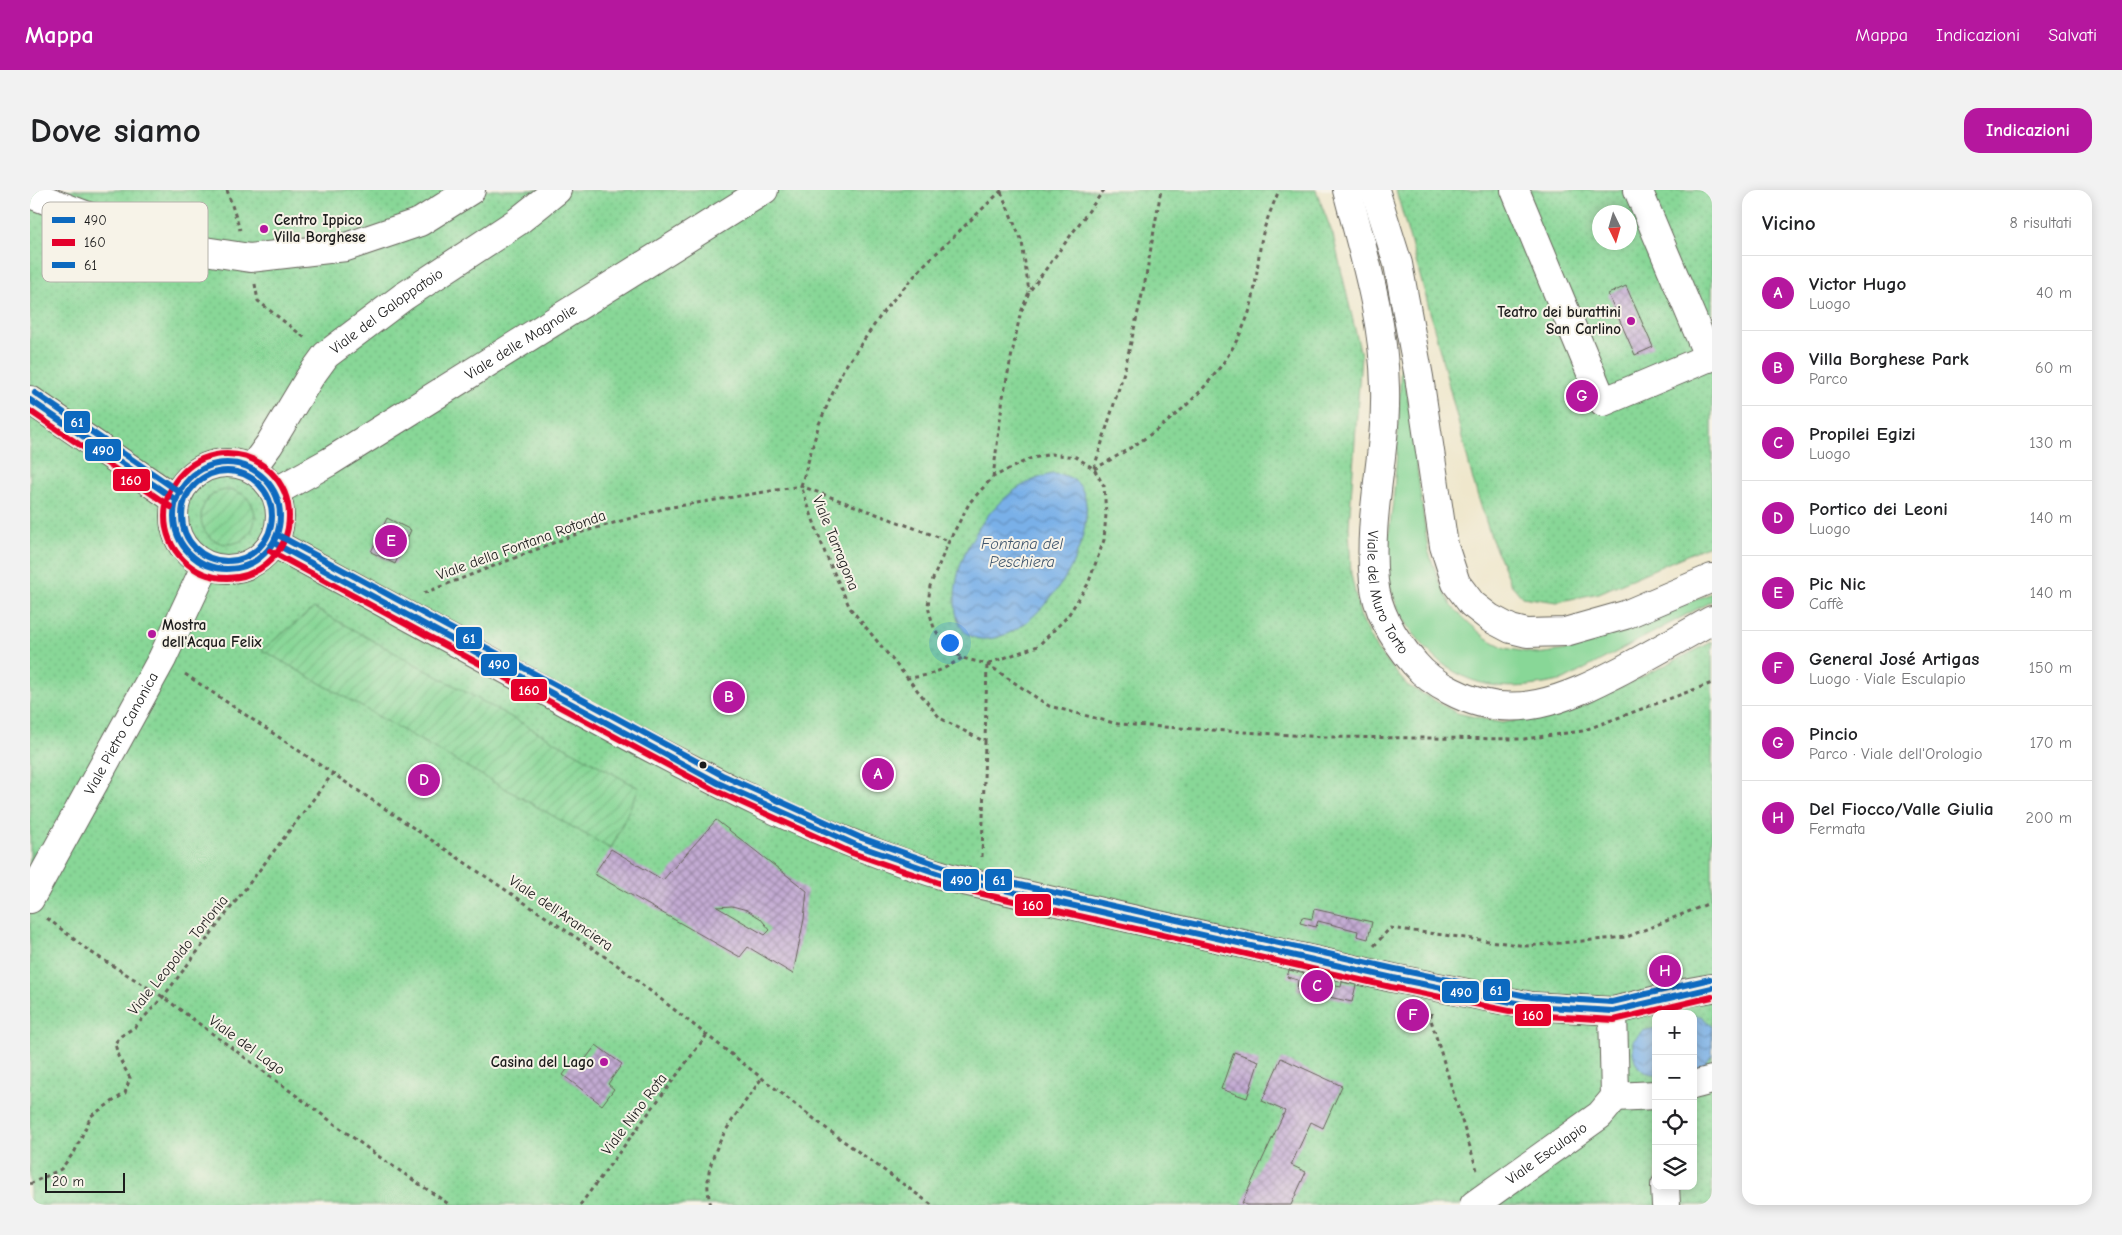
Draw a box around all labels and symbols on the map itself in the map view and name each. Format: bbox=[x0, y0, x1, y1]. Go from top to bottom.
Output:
legend bbox=[42, 202, 208, 282]
north arrow bbox=[1592, 205, 1637, 250]
place label: Centro Ippico Villa Borghese bbox=[274, 211, 366, 246]
text: 490 bbox=[84, 212, 107, 229]
marker: Centro Ippico Villa Borghese bbox=[258, 223, 270, 235]
text: 160 bbox=[84, 234, 106, 251]
text: 61 bbox=[84, 257, 97, 274]
street label: Viale del Galoppatoio bbox=[326, 264, 446, 358]
street label: Viale delle Magnolie bbox=[462, 300, 580, 384]
place label: Teatro dei burattini San Carlino bbox=[1497, 303, 1621, 338]
marker: Teatro dei burattini San Carlino bbox=[1625, 315, 1637, 327]
pin: G bbox=[1566, 377, 1598, 415]
line badge: 61 bbox=[63, 410, 91, 434]
text: 61 bbox=[71, 414, 83, 431]
line badge: 490 bbox=[84, 438, 122, 462]
text: 490 bbox=[92, 442, 114, 459]
line badge: 160 bbox=[112, 468, 151, 492]
text: 160 bbox=[121, 472, 141, 489]
street label: Viale Tarragona bbox=[809, 493, 863, 593]
street label: Viale della Fontana Rotonda bbox=[434, 506, 608, 584]
pin: E bbox=[375, 522, 407, 560]
street label: Viale del Muro Torto bbox=[1363, 530, 1413, 658]
water label: Fontana del Peschiera bbox=[981, 535, 1063, 571]
place label: Mostra dell'Acqua Felix bbox=[162, 616, 262, 651]
line badge: 61 bbox=[455, 626, 483, 650]
marker: Mostra dell'Acqua Felix bbox=[146, 628, 158, 640]
text: 61 bbox=[463, 630, 475, 647]
your location bbox=[937, 630, 963, 656]
line badge: 490 bbox=[480, 653, 518, 677]
text: 490 bbox=[488, 656, 510, 673]
street label: Viale Pietro Canonica bbox=[80, 669, 162, 798]
line badge: 160 bbox=[510, 678, 548, 702]
pin: B bbox=[713, 678, 745, 716]
text: 160 bbox=[519, 682, 539, 699]
pin: A bbox=[862, 755, 894, 793]
unlabelled marker bbox=[698, 760, 708, 770]
pin: D bbox=[408, 761, 440, 799]
line badge: 490 bbox=[942, 868, 980, 892]
line badge: 61 bbox=[984, 868, 1013, 892]
street label: Viale dell'Aranciera bbox=[505, 871, 617, 955]
text: 490 bbox=[950, 872, 972, 889]
text: 61 bbox=[993, 872, 1005, 889]
street label: Viale Leopoldo Torlonia bbox=[124, 892, 232, 1018]
line badge: 160 bbox=[1014, 893, 1052, 917]
text: 160 bbox=[1023, 897, 1043, 914]
pin: H bbox=[1649, 952, 1681, 990]
pin: C bbox=[1301, 967, 1333, 1005]
line badge: 61 bbox=[1482, 978, 1511, 1002]
line badge: 490 bbox=[1441, 980, 1480, 1004]
text: 61 bbox=[1490, 982, 1502, 999]
text: 490 bbox=[1450, 984, 1472, 1001]
pin: F bbox=[1397, 996, 1429, 1034]
line badge: 160 bbox=[1514, 1003, 1552, 1027]
text: 160 bbox=[1523, 1007, 1543, 1024]
street label: Viale del Lago bbox=[205, 1011, 289, 1079]
place label: Casina del Lago bbox=[491, 1053, 594, 1071]
marker: Casina del Lago bbox=[598, 1056, 610, 1068]
street label: Viale Nino Rota bbox=[597, 1070, 671, 1158]
street label: Viale Esculapio bbox=[1502, 1118, 1591, 1188]
scale bar bbox=[45, 1170, 125, 1193]

